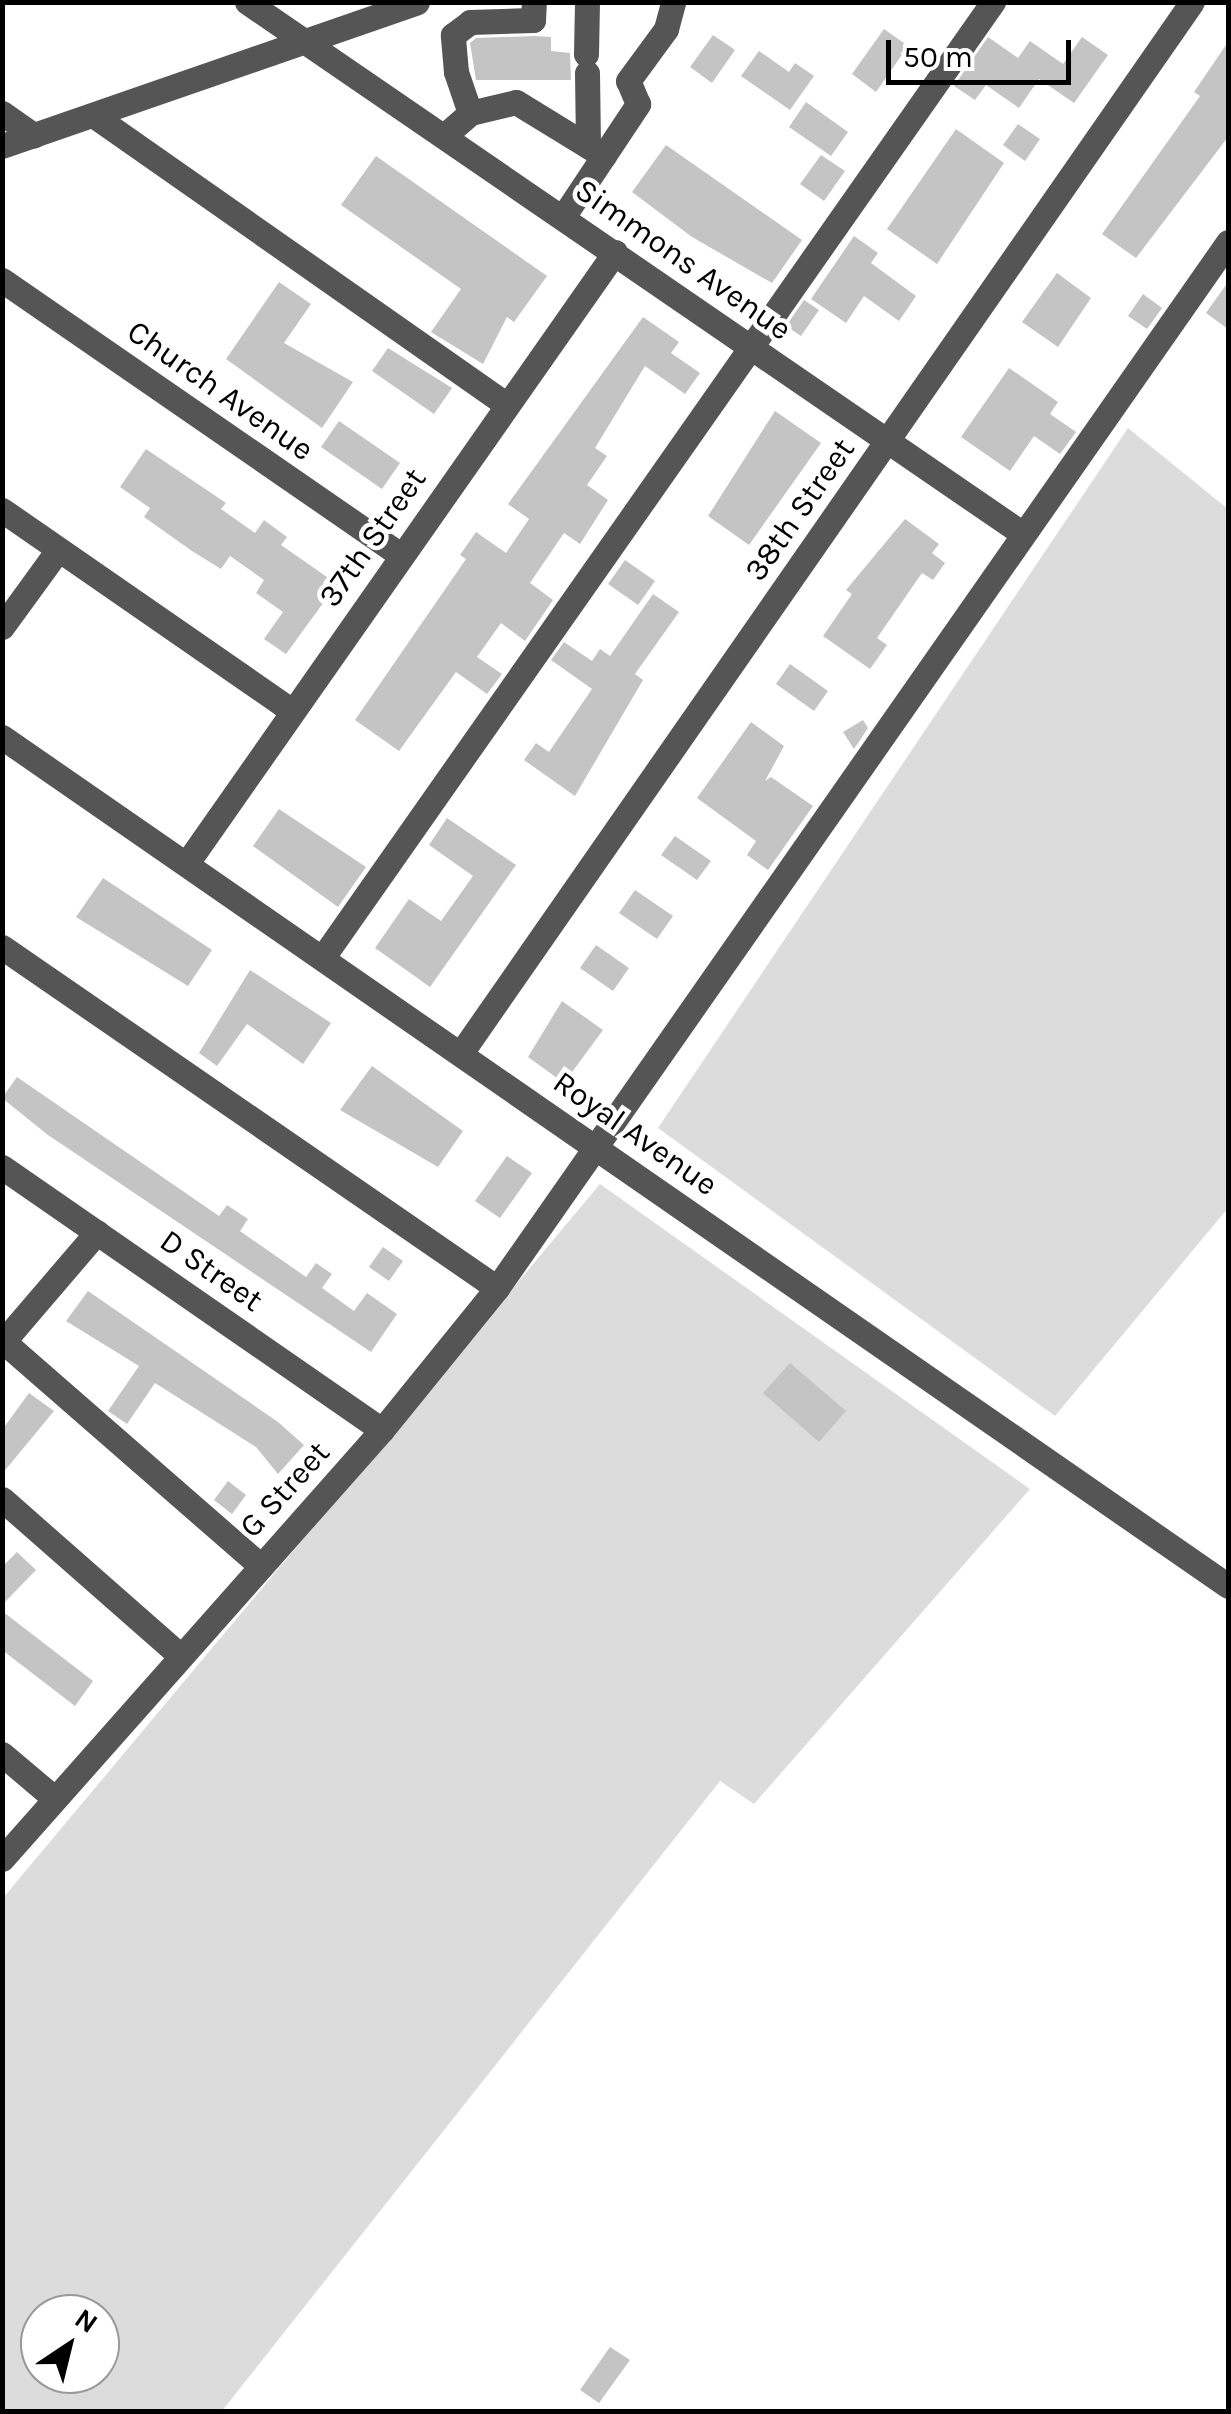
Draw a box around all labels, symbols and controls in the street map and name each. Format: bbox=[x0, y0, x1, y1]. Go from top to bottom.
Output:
scale bar bbox=[891, 20, 1076, 82]
text: 50 m bbox=[903, 39, 973, 75]
street label: Simmons Avenue bbox=[567, 171, 799, 349]
street label: Church Avenue bbox=[119, 313, 321, 469]
street label: 38th Street bbox=[737, 431, 863, 589]
street label: 37th Street bbox=[311, 461, 435, 615]
street label: Royal Avenue bbox=[546, 1063, 724, 1205]
street label: D Street bbox=[152, 1222, 270, 1320]
street label: G Street bbox=[232, 1434, 338, 1546]
north arrow bbox=[20, 2294, 120, 2394]
text: N bbox=[69, 2301, 104, 2340]

